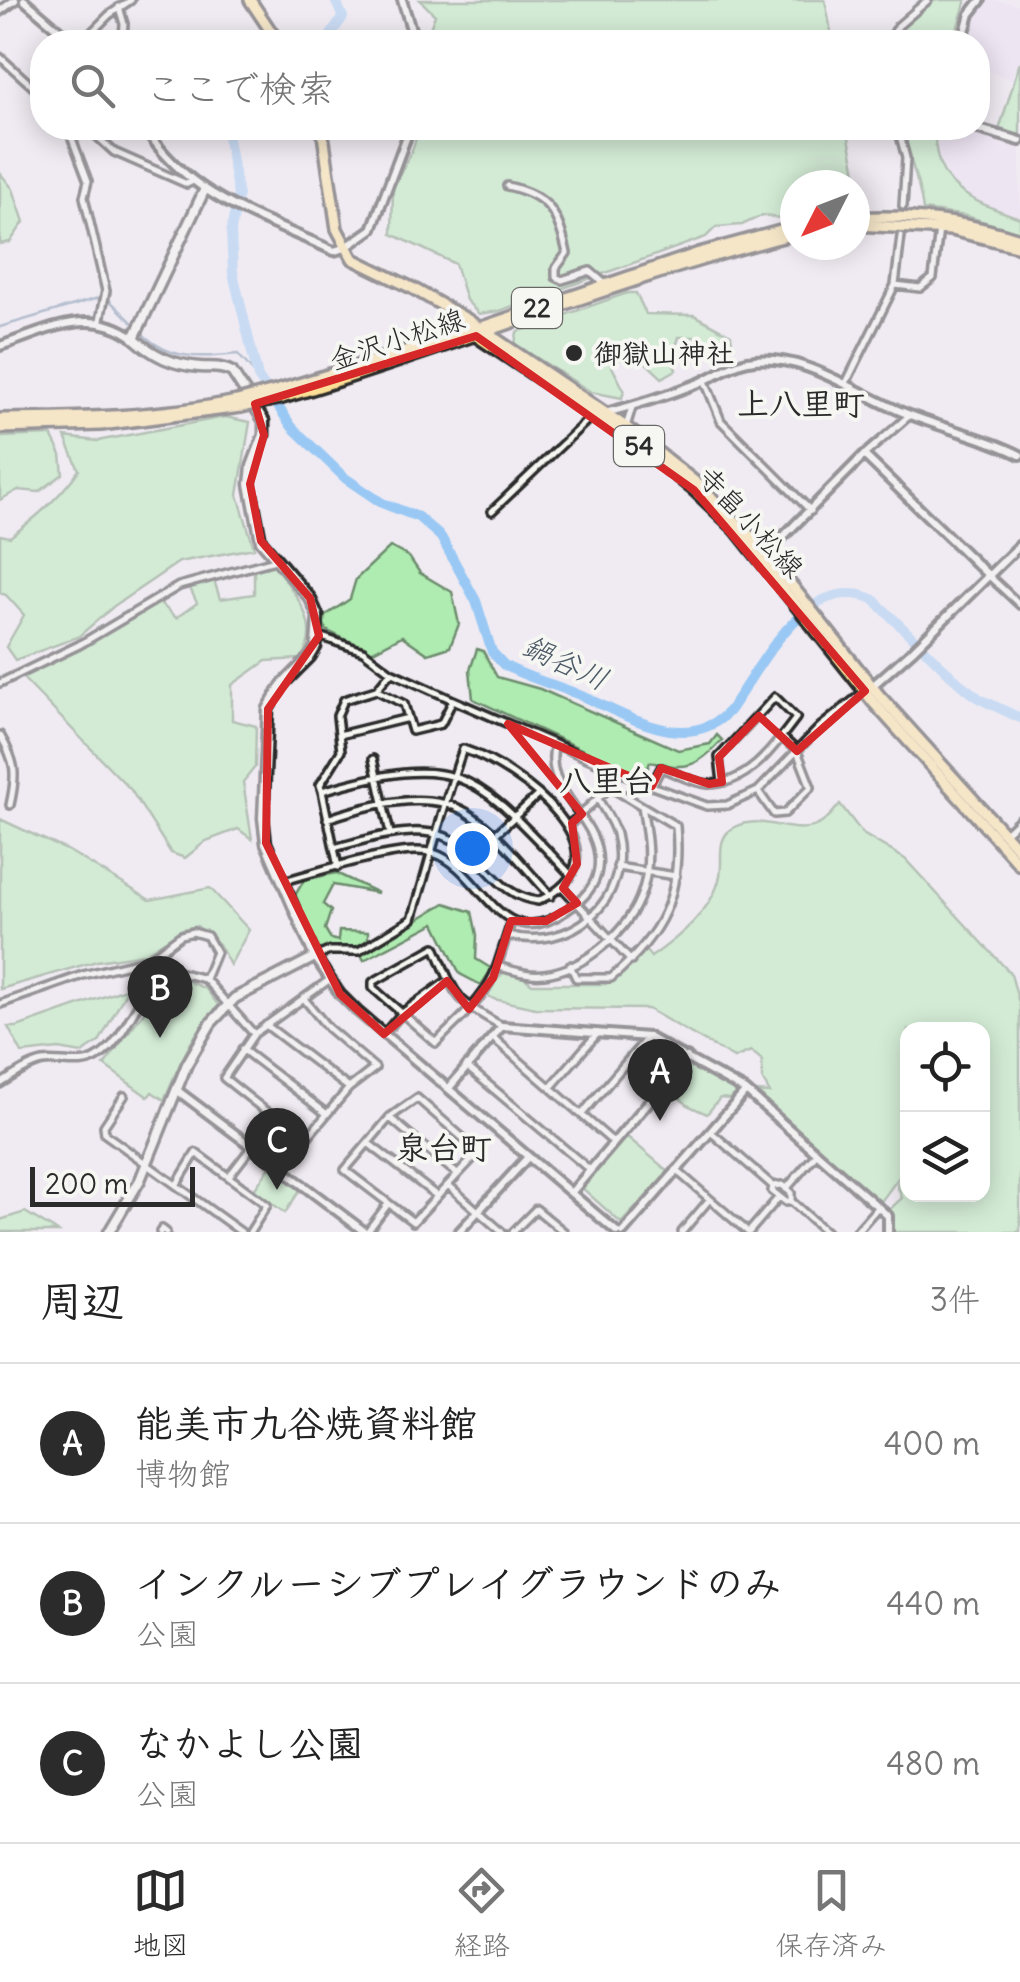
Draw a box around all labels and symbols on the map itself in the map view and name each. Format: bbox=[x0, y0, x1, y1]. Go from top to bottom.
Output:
north arrow bbox=[780, 170, 870, 260]
road number: 22 bbox=[512, 288, 562, 328]
street label: 金沢小松線 bbox=[325, 300, 469, 378]
place label: 御獄山神社 bbox=[594, 335, 734, 371]
marker: 御獄山神社 bbox=[563, 342, 585, 364]
district label: 上八里町 bbox=[737, 383, 865, 424]
road number: 54 bbox=[614, 426, 664, 466]
street label: 寺畠小松線 bbox=[690, 459, 812, 585]
water label: 鍋谷川 bbox=[517, 626, 615, 698]
district label: 八里台 bbox=[559, 760, 655, 801]
your location bbox=[447, 823, 498, 874]
pin: B bbox=[128, 956, 192, 1038]
pin: A bbox=[628, 1038, 692, 1121]
pin: C bbox=[244, 1108, 310, 1190]
district label: 泉台町 bbox=[396, 1127, 492, 1168]
scale bar bbox=[30, 1162, 195, 1206]

